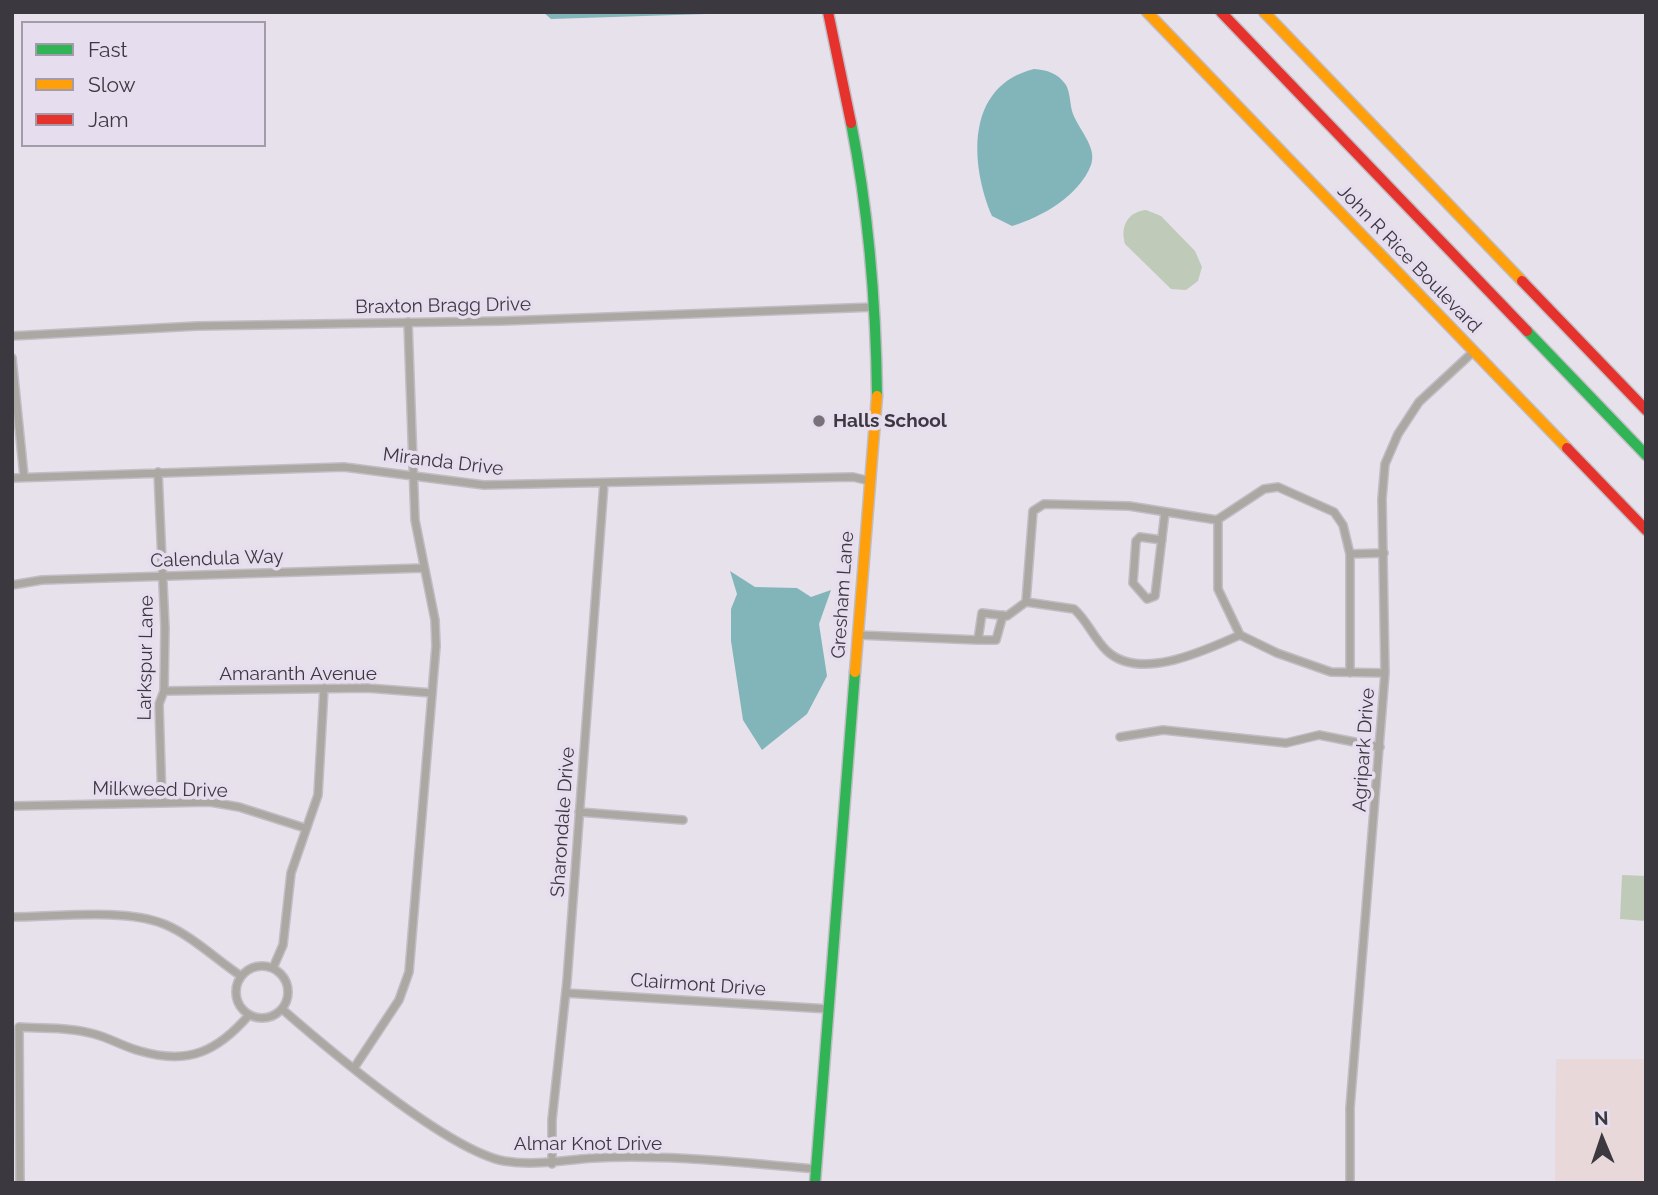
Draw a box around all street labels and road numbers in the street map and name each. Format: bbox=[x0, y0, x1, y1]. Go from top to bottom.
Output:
street label: John R Rice Boulevard bbox=[1332, 180, 1486, 338]
street label: Braxton Bragg Drive bbox=[355, 293, 531, 319]
street label: Miranda Drive bbox=[381, 443, 505, 481]
street label: Gresham Lane bbox=[827, 531, 859, 659]
street label: Calendula Way bbox=[150, 545, 284, 573]
street label: Larkspur Lane bbox=[134, 595, 158, 721]
street label: Amaranth Avenue bbox=[219, 663, 377, 685]
street label: Agripark Drive bbox=[1348, 687, 1380, 813]
street label: Sharondale Drive bbox=[546, 746, 580, 898]
street label: Milkweed Drive bbox=[92, 777, 228, 803]
street label: Clairmont Drive bbox=[630, 969, 766, 1001]
street label: Almar Knot Drive bbox=[514, 1133, 662, 1155]

